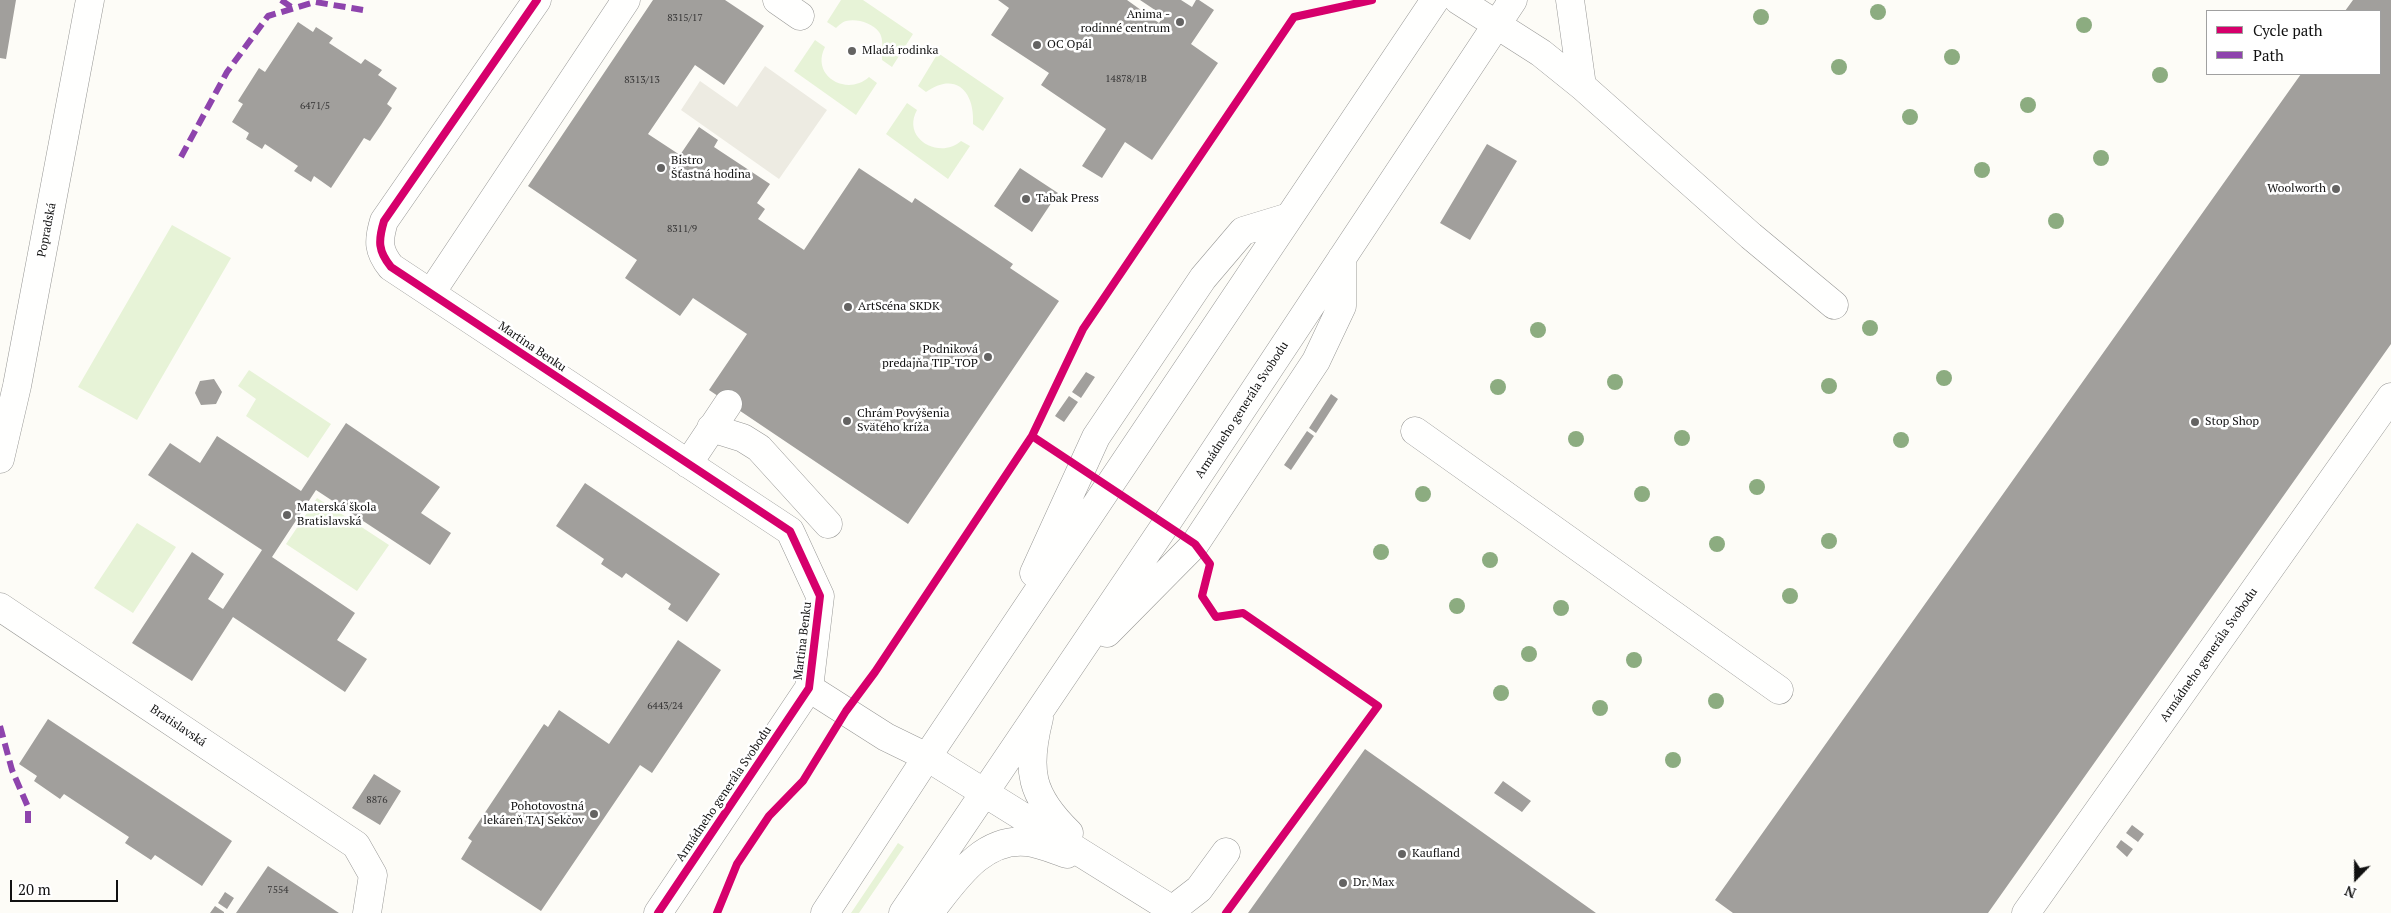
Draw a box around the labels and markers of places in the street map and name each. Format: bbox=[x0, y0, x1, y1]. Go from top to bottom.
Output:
place label: Anima - rodinné centrum bbox=[1080, 8, 1170, 36]
marker: Anima - rodinné centrum bbox=[1174, 16, 1186, 28]
place label: OC Opál bbox=[1047, 38, 1092, 52]
marker: OC Opál bbox=[1031, 39, 1043, 51]
place label: Mladá rodinka bbox=[862, 44, 939, 58]
marker: Mladá rodinka bbox=[846, 45, 858, 57]
place label: Bistro Šťastná hodina bbox=[671, 154, 751, 182]
marker: Bistro Šťastná hodina bbox=[655, 162, 667, 174]
place label: Woolworth bbox=[2267, 182, 2326, 196]
marker: Woolworth bbox=[2330, 183, 2342, 195]
place label: Tabak Press bbox=[1036, 192, 1099, 206]
marker: Tabak Press bbox=[1020, 193, 1032, 205]
place label: ArtScéna SKDK bbox=[858, 300, 940, 314]
marker: ArtScéna SKDK bbox=[842, 301, 854, 313]
place label: Podniková predajňa TIP-TOP bbox=[882, 343, 978, 371]
marker: Podniková predajňa TIP-TOP bbox=[982, 351, 994, 363]
place label: Chrám Povýšenia Svätého kríža bbox=[857, 407, 949, 435]
marker: Chrám Povýšenia Svätého kríža bbox=[841, 415, 853, 427]
place label: Stop Shop bbox=[2205, 415, 2259, 429]
marker: Stop Shop bbox=[2189, 416, 2201, 428]
place label: Materská škola Bratislavská bbox=[297, 501, 376, 529]
marker: Materská škola Bratislavská bbox=[281, 509, 293, 521]
place label: Pohotovostná lekáreň TAJ Sekčov bbox=[483, 800, 584, 828]
marker: Pohotovostná lekáreň TAJ Sekčov bbox=[588, 808, 600, 820]
place label: Kaufland bbox=[1412, 847, 1460, 861]
marker: Kaufland bbox=[1396, 848, 1408, 860]
place label: Dr. Max bbox=[1353, 876, 1395, 890]
marker: Dr. Max bbox=[1337, 877, 1349, 889]

